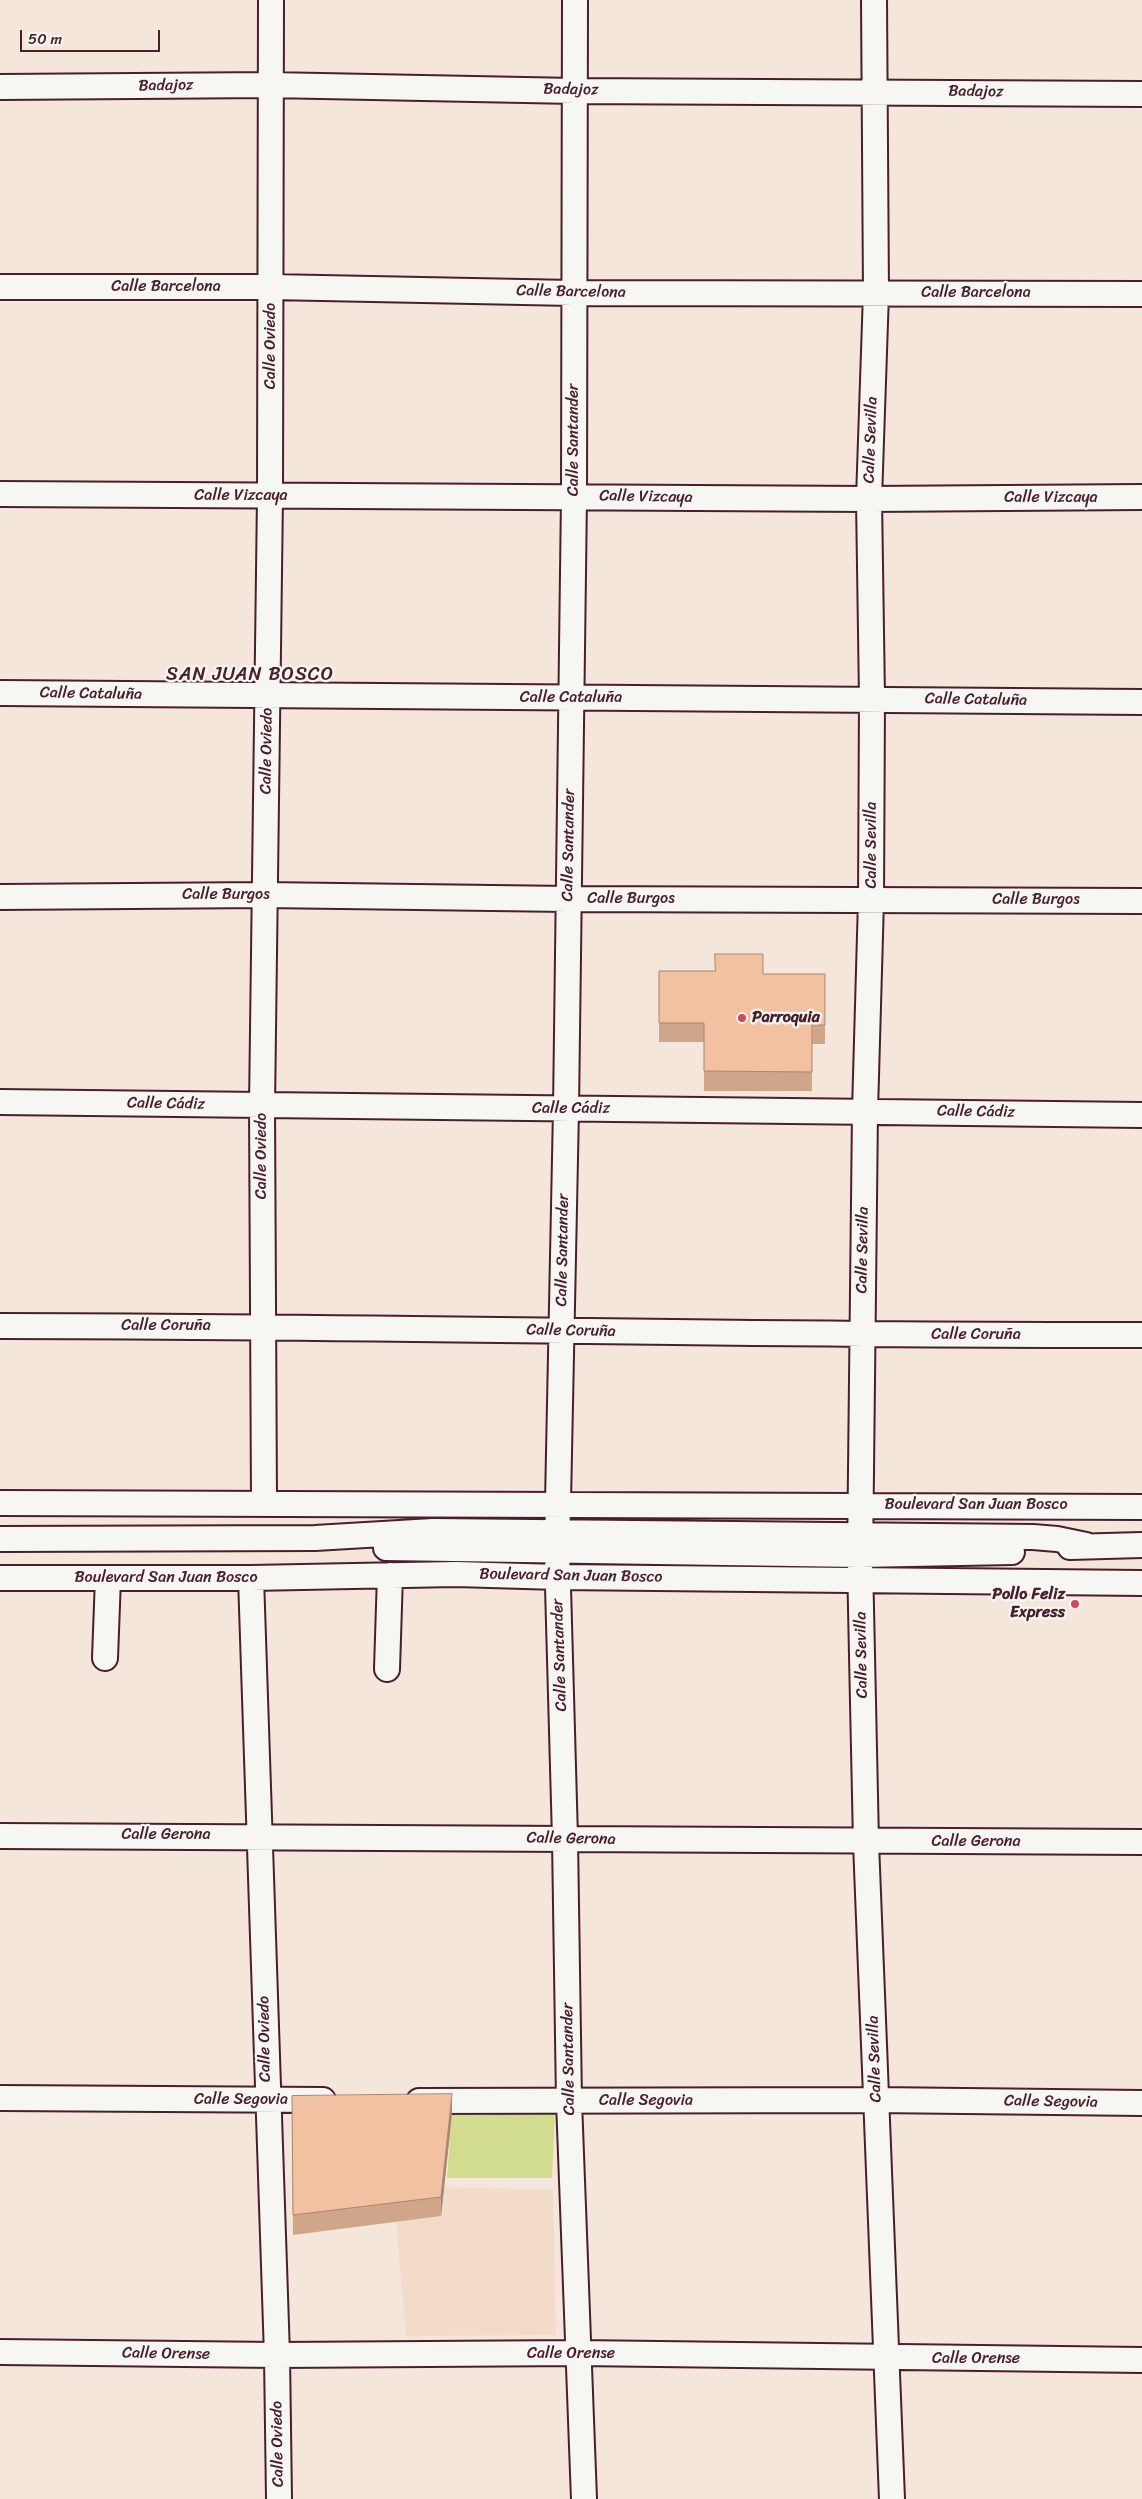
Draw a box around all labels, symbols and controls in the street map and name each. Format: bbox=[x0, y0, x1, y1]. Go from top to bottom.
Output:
scale bar bbox=[22, 20, 162, 52]
text: 50 m bbox=[28, 26, 62, 52]
street label: Badajoz bbox=[138, 76, 194, 96]
street label: Badajoz bbox=[543, 80, 599, 100]
street label: Badajoz bbox=[948, 82, 1004, 102]
street label: Calle Barcelona bbox=[111, 277, 221, 297]
street label: Calle Barcelona bbox=[516, 281, 626, 303]
street label: Calle Barcelona bbox=[921, 283, 1031, 303]
street label: Calle Oviedo bbox=[261, 303, 281, 389]
street label: Calle Santander bbox=[564, 384, 584, 496]
street label: Calle Sevilla bbox=[860, 396, 882, 484]
street label: Calle Vizcaya bbox=[194, 486, 288, 506]
street label: Calle Vizcaya bbox=[599, 487, 693, 507]
street label: Calle Vizcaya bbox=[1004, 488, 1098, 508]
district label: SAN JUAN BOSCO bbox=[164, 664, 336, 686]
street label: Calle Cataluña bbox=[40, 684, 142, 704]
street label: Calle Cataluña bbox=[520, 688, 622, 708]
street label: Calle Cataluña bbox=[925, 690, 1027, 710]
street label: Calle Oviedo bbox=[257, 708, 277, 794]
street label: Calle Santander bbox=[558, 789, 580, 901]
street label: Calle Sevilla bbox=[862, 802, 882, 888]
street label: Calle Burgos bbox=[182, 885, 270, 905]
street label: Calle Burgos bbox=[587, 889, 675, 909]
street label: Calle Burgos bbox=[992, 890, 1080, 910]
place label: Parroquia bbox=[752, 1008, 820, 1028]
marker: Parroquia bbox=[736, 1012, 748, 1024]
street label: Calle Cádiz bbox=[127, 1094, 205, 1114]
street label: Calle Cádiz bbox=[532, 1099, 610, 1119]
street label: Calle Cádiz bbox=[937, 1102, 1015, 1122]
street label: Calle Oviedo bbox=[252, 1113, 272, 1199]
street label: Calle Santander bbox=[552, 1194, 574, 1306]
street label: Calle Sevilla bbox=[853, 1206, 873, 1294]
street label: Calle Coruña bbox=[121, 1316, 211, 1336]
street label: Calle Coruña bbox=[526, 1321, 616, 1341]
street label: Calle Coruña bbox=[931, 1325, 1021, 1345]
street label: Boulevard San Juan Bosco bbox=[884, 1495, 1068, 1515]
street label: Boulevard San Juan Bosco bbox=[479, 1565, 663, 1587]
street label: Boulevard San Juan Bosco bbox=[74, 1568, 258, 1588]
place label: Pollo Feliz Express bbox=[992, 1585, 1065, 1623]
street label: Calle Santander bbox=[548, 1598, 572, 1712]
marker: Pollo Feliz Express bbox=[1069, 1598, 1081, 1610]
street label: Calle Sevilla bbox=[852, 1611, 872, 1699]
street label: Calle Gerona bbox=[121, 1825, 211, 1845]
street label: Calle Gerona bbox=[526, 1829, 616, 1849]
street label: Calle Gerona bbox=[931, 1832, 1021, 1852]
street label: Calle Oviedo bbox=[255, 1996, 275, 2082]
street label: Calle Santander bbox=[558, 2003, 580, 2115]
street label: Calle Sevilla bbox=[864, 2015, 886, 2103]
street label: Calle Segovia bbox=[194, 2090, 288, 2110]
street label: Calle Segovia bbox=[599, 2091, 693, 2111]
street label: Calle Segovia bbox=[1004, 2092, 1098, 2112]
street label: Calle Orense bbox=[122, 2344, 210, 2364]
street label: Calle Orense bbox=[527, 2344, 615, 2364]
street label: Calle Orense bbox=[932, 2349, 1020, 2369]
street label: Calle Oviedo bbox=[268, 2401, 288, 2487]

